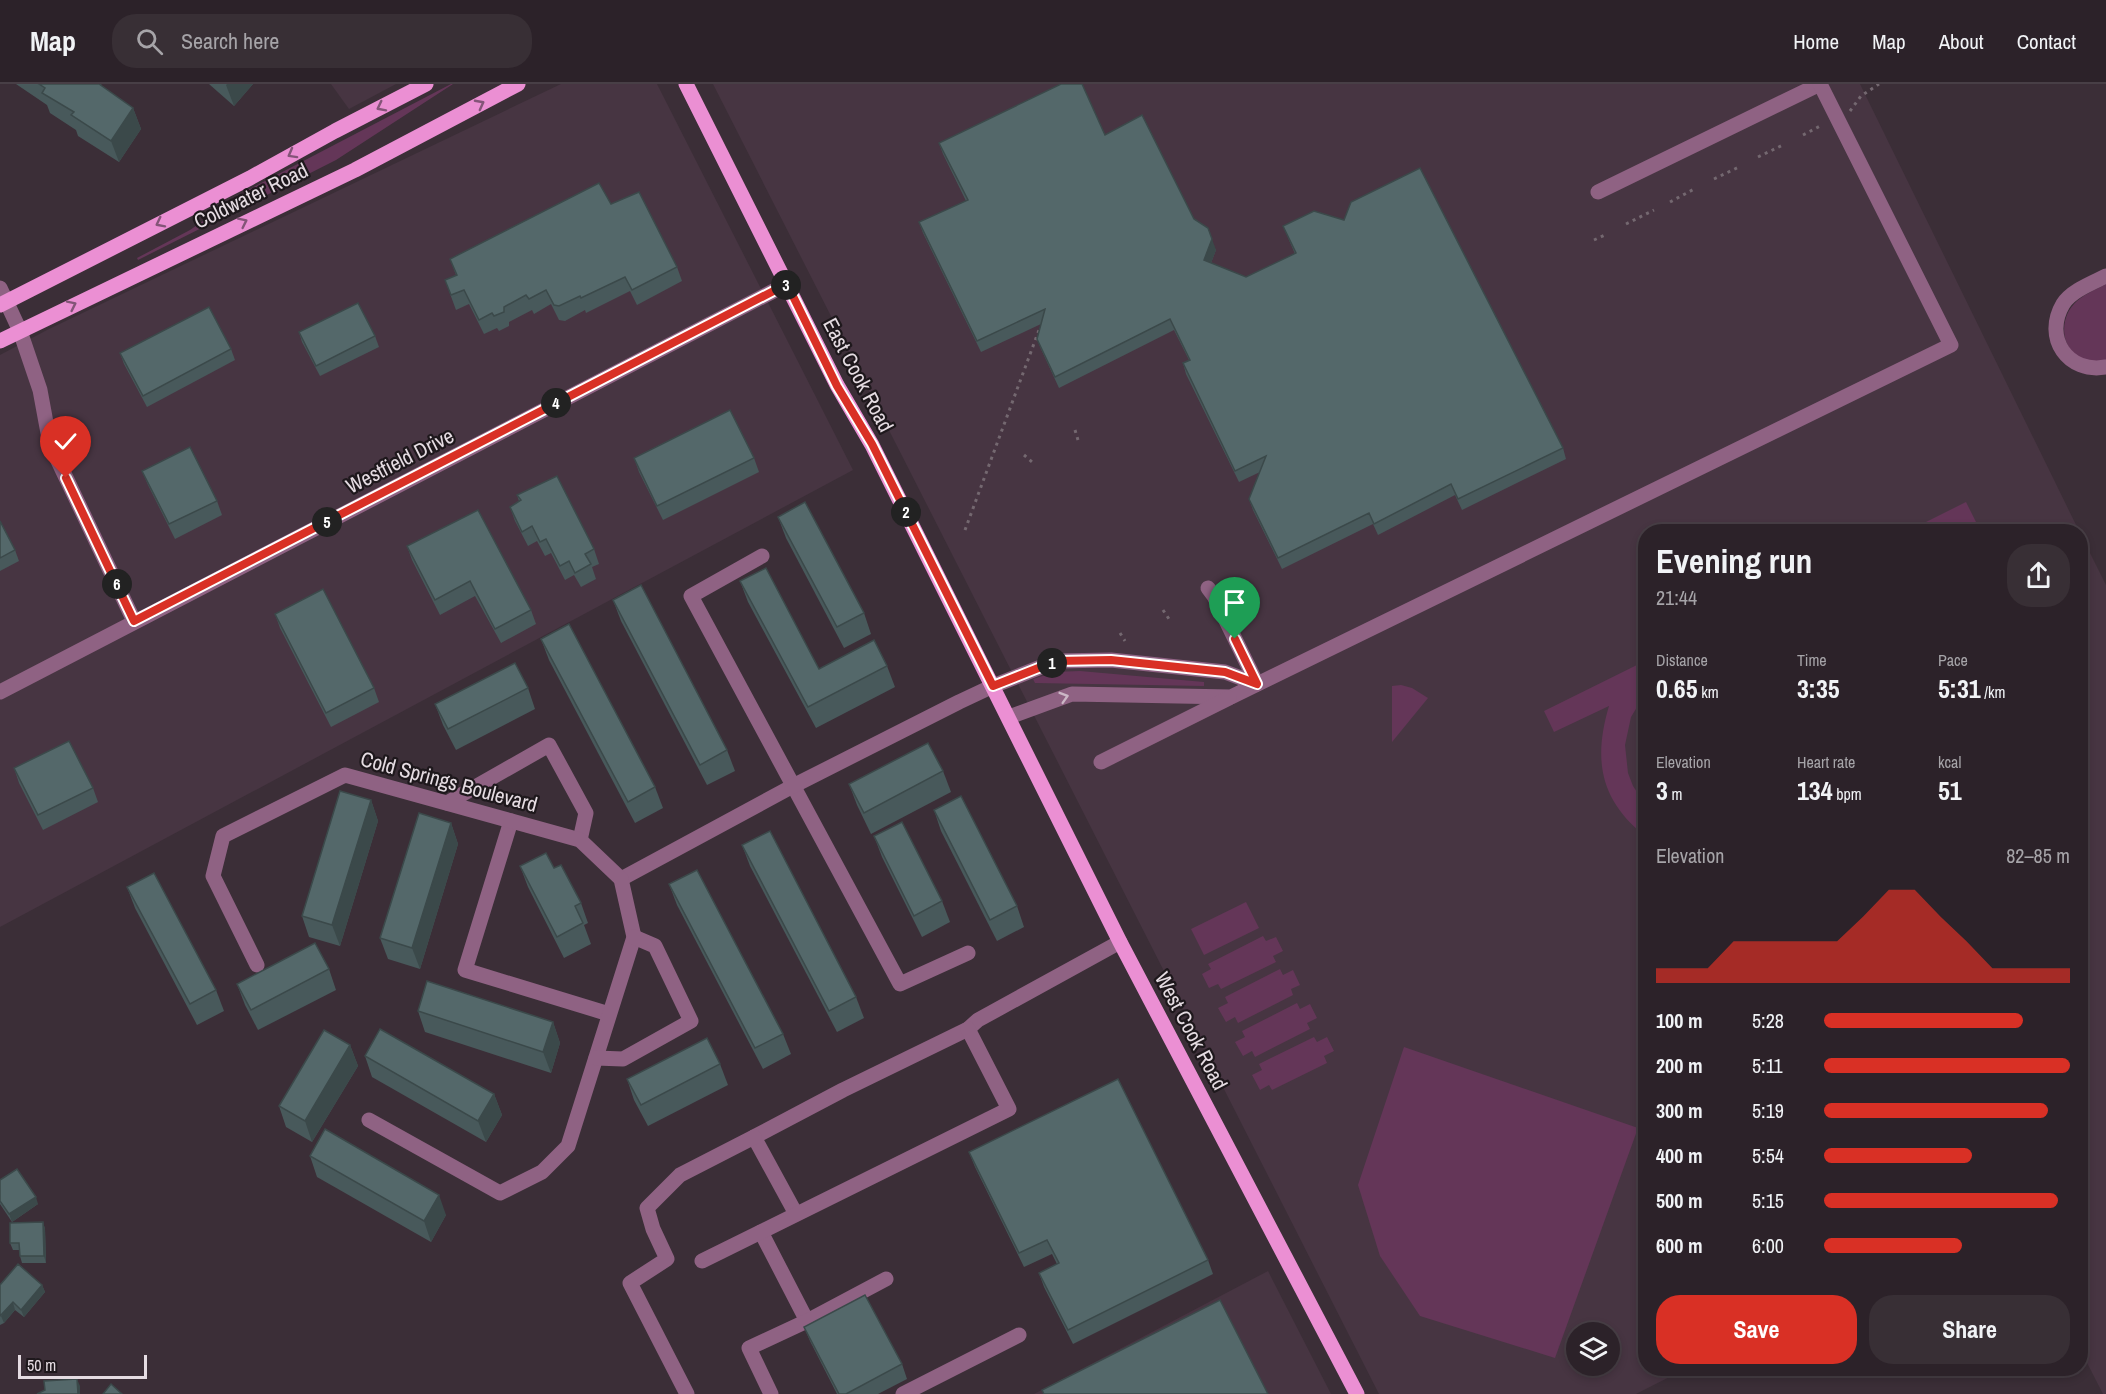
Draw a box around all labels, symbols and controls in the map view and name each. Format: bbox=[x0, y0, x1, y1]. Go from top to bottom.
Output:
search box bbox=[112, 14, 532, 68]
text: Map bbox=[30, 22, 76, 60]
icon: search bbox=[133, 25, 166, 58]
text: Search here bbox=[181, 26, 279, 56]
text: Home bbox=[1793, 27, 1839, 56]
text: Map bbox=[1872, 27, 1906, 56]
text: About bbox=[1939, 27, 1984, 56]
text: Contact bbox=[2017, 27, 2076, 56]
one-way arrow bbox=[376, 100, 387, 111]
one-way arrow bbox=[473, 100, 484, 111]
one-way arrow bbox=[288, 147, 299, 158]
street label: Coldwater Road bbox=[189, 155, 313, 236]
one-way arrow bbox=[156, 216, 167, 228]
one-way arrow bbox=[237, 218, 248, 230]
pin: 3 bbox=[771, 270, 801, 300]
text: 3 bbox=[782, 274, 790, 296]
one-way arrow bbox=[66, 301, 77, 313]
street label: East Cook Road bbox=[816, 313, 901, 437]
pin: 4 bbox=[541, 388, 571, 418]
text: 4 bbox=[552, 392, 560, 414]
pin bbox=[40, 416, 91, 478]
street label: Westfield Drive bbox=[341, 421, 459, 500]
icon: check bbox=[49, 425, 82, 458]
pin: 2 bbox=[891, 497, 921, 527]
text: 2 bbox=[902, 501, 910, 523]
pin: 5 bbox=[312, 507, 342, 537]
text: 5 bbox=[323, 511, 331, 533]
text: Evening run bbox=[1656, 539, 1812, 583]
button: share bbox=[2007, 544, 2070, 607]
pin: 6 bbox=[102, 569, 132, 599]
text: 6 bbox=[113, 573, 121, 595]
pin bbox=[1209, 577, 1260, 639]
text: 21:44 bbox=[1656, 584, 1697, 611]
icon: arrive bbox=[1218, 586, 1251, 619]
pin: 1 bbox=[1037, 648, 1067, 678]
text: Distance bbox=[1656, 649, 1708, 671]
text: Time bbox=[1797, 649, 1827, 671]
text: Pace bbox=[1938, 649, 1968, 671]
text: 1 bbox=[1048, 652, 1056, 674]
text: 0.65 bbox=[1656, 671, 1698, 706]
text: 3:35 bbox=[1797, 671, 1840, 706]
text: 5:31 bbox=[1938, 671, 1981, 706]
text: km bbox=[1698, 681, 1719, 703]
text: /km bbox=[1981, 681, 2005, 703]
one-way arrow bbox=[1058, 692, 1069, 704]
street label: Cold Springs Boulevard bbox=[358, 744, 541, 819]
text: Elevation bbox=[1656, 751, 1711, 773]
text: Heart rate bbox=[1797, 751, 1855, 773]
text: kcal bbox=[1938, 751, 1961, 773]
text: 3 bbox=[1656, 773, 1668, 808]
text: 134 bbox=[1797, 773, 1833, 808]
text: 51 bbox=[1938, 773, 1962, 808]
text: m bbox=[1668, 783, 1682, 805]
text: bpm bbox=[1833, 783, 1862, 805]
text: Elevation bbox=[1656, 842, 1724, 869]
text: 82–85 m bbox=[2006, 842, 2070, 869]
street label: West Cook Road bbox=[1148, 967, 1235, 1095]
text: 100 m bbox=[1656, 1007, 1703, 1034]
text: 5:28 bbox=[1752, 1007, 1784, 1034]
text: 200 m bbox=[1656, 1052, 1703, 1079]
text: 5:11 bbox=[1752, 1052, 1783, 1079]
text: 300 m bbox=[1656, 1097, 1703, 1124]
text: 5:19 bbox=[1752, 1097, 1784, 1124]
text: 400 m bbox=[1656, 1142, 1703, 1169]
text: 5:54 bbox=[1752, 1142, 1784, 1169]
text: 500 m bbox=[1656, 1187, 1703, 1214]
text: 5:15 bbox=[1752, 1187, 1784, 1214]
text: 600 m bbox=[1656, 1232, 1703, 1259]
text: 6:00 bbox=[1752, 1232, 1784, 1259]
button: Save bbox=[1656, 1295, 1857, 1364]
button: Share bbox=[1869, 1295, 2070, 1364]
map controls bbox=[1566, 1322, 1620, 1376]
button: layers bbox=[1566, 1322, 1620, 1376]
scale bar bbox=[18, 1352, 147, 1380]
text: 50 m bbox=[27, 1354, 56, 1376]

